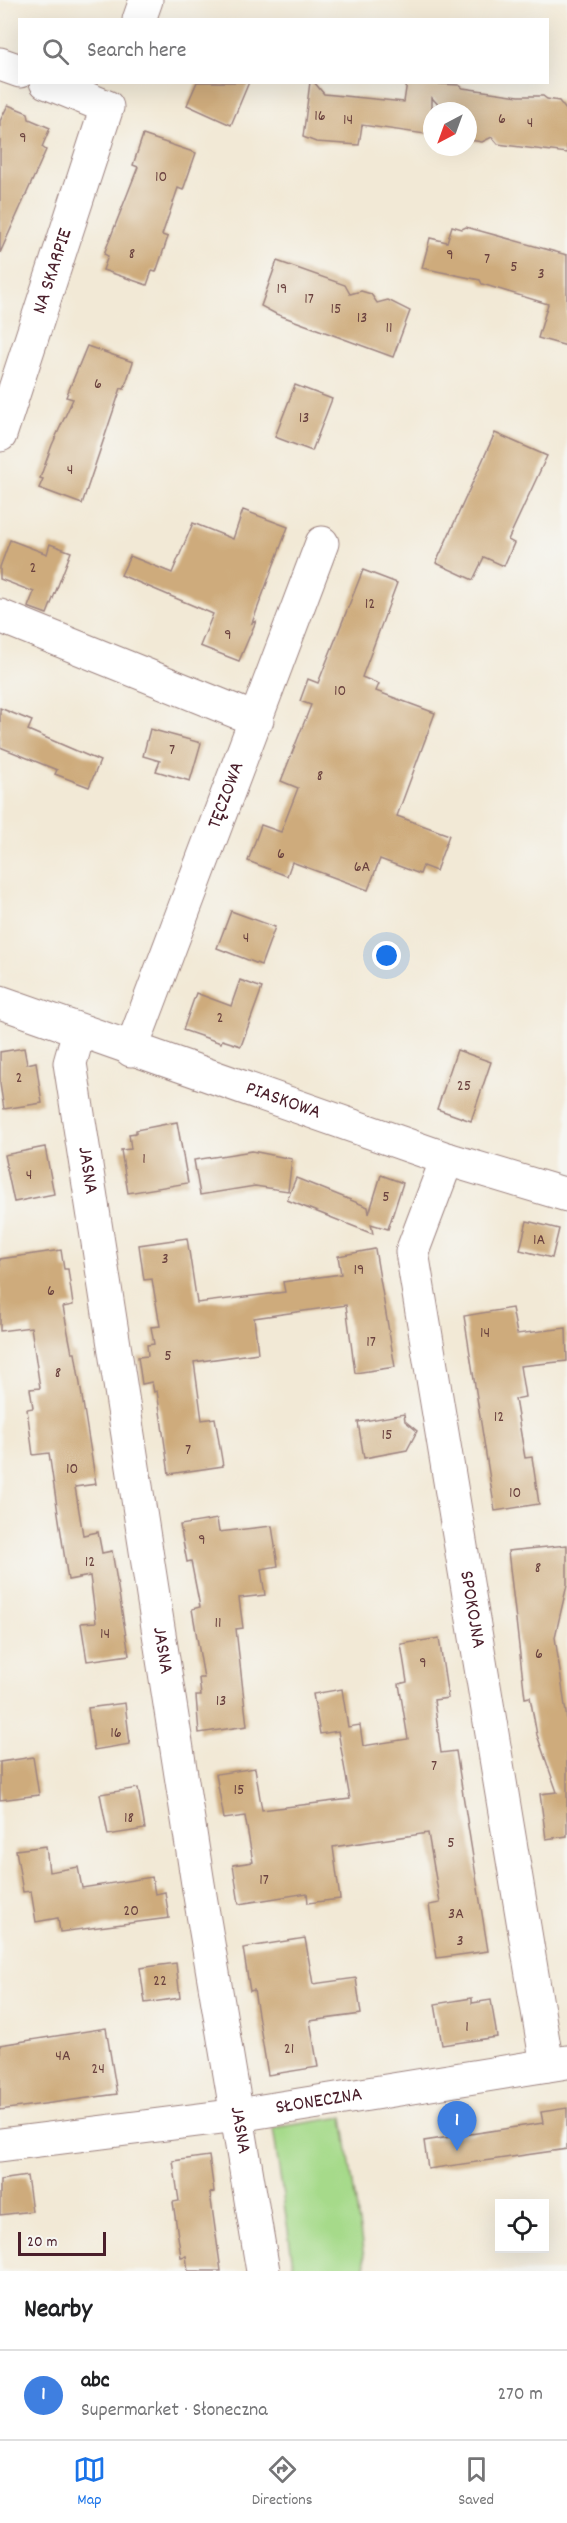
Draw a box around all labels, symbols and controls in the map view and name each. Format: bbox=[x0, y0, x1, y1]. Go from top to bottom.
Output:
search box bbox=[18, 18, 549, 84]
icon: search bbox=[39, 35, 72, 68]
text: Search here bbox=[87, 36, 186, 67]
north arrow bbox=[423, 102, 477, 156]
house number: 16 bbox=[314, 105, 326, 128]
house number: 6 bbox=[498, 108, 506, 131]
house number: 14 bbox=[343, 109, 353, 132]
house number: 4 bbox=[527, 112, 533, 135]
house number: 9 bbox=[19, 127, 27, 150]
house number: 10 bbox=[155, 166, 167, 189]
street label: NA SKARPIE bbox=[26, 225, 80, 318]
house number: 8 bbox=[129, 243, 135, 266]
house number: 9 bbox=[446, 244, 454, 267]
house number: 7 bbox=[484, 248, 490, 271]
house number: 5 bbox=[510, 256, 518, 279]
house number: 3 bbox=[537, 263, 545, 286]
house number: 19 bbox=[277, 278, 287, 301]
house number: 17 bbox=[304, 288, 314, 311]
house number: 15 bbox=[331, 298, 341, 321]
house number: 13 bbox=[357, 307, 367, 330]
house number: 11 bbox=[385, 317, 393, 340]
house number: 6 bbox=[94, 373, 102, 396]
house number: 13 bbox=[299, 407, 309, 430]
house number: 4 bbox=[67, 459, 73, 482]
house number: 2 bbox=[30, 557, 37, 580]
house number: 12 bbox=[365, 593, 375, 616]
house number: 9 bbox=[224, 624, 232, 647]
house number: 10 bbox=[334, 680, 346, 703]
house number: 7 bbox=[169, 739, 175, 762]
street label: TĘCZOWA bbox=[202, 758, 252, 833]
house number: 8 bbox=[317, 765, 323, 788]
house number: 6 bbox=[277, 843, 285, 866]
house number: 6A bbox=[354, 856, 371, 879]
house number: 4 bbox=[243, 927, 249, 950]
your location bbox=[372, 941, 401, 970]
house number: 2 bbox=[217, 1007, 224, 1030]
house number: 2 bbox=[16, 1067, 23, 1090]
street label: PIASKOWA bbox=[242, 1075, 325, 1128]
house number: 25 bbox=[457, 1075, 471, 1098]
street label: JASNA bbox=[69, 1145, 104, 1196]
house number: 1 bbox=[142, 1148, 146, 1171]
house number: 4 bbox=[26, 1164, 32, 1187]
house number: 5 bbox=[382, 1186, 390, 1209]
house number: 1A bbox=[533, 1229, 545, 1252]
house number: 3 bbox=[161, 1248, 169, 1271]
house number: 19 bbox=[354, 1259, 364, 1282]
house number: 6 bbox=[47, 1280, 55, 1303]
house number: 14 bbox=[480, 1322, 490, 1345]
house number: 17 bbox=[366, 1331, 376, 1354]
house number: 5 bbox=[164, 1345, 172, 1368]
house number: 8 bbox=[55, 1362, 61, 1385]
house number: 12 bbox=[494, 1406, 504, 1429]
house number: 15 bbox=[382, 1424, 392, 1447]
house number: 7 bbox=[185, 1439, 191, 1462]
house number: 10 bbox=[66, 1458, 78, 1481]
house number: 10 bbox=[509, 1482, 521, 1505]
house number: 9 bbox=[198, 1529, 206, 1552]
house number: 12 bbox=[85, 1551, 95, 1574]
house number: 8 bbox=[535, 1557, 541, 1580]
street label: SPOKOJNA bbox=[451, 1569, 492, 1651]
house number: 11 bbox=[214, 1612, 222, 1635]
house number: 14 bbox=[100, 1623, 110, 1646]
street label: JASNA bbox=[144, 1625, 179, 1677]
house number: 6 bbox=[535, 1643, 543, 1666]
house number: 9 bbox=[419, 1652, 427, 1675]
house number: 13 bbox=[216, 1690, 226, 1713]
house number: 16 bbox=[110, 1722, 122, 1745]
house number: 7 bbox=[431, 1755, 437, 1778]
house number: 15 bbox=[234, 1779, 244, 1802]
house number: 18 bbox=[124, 1807, 134, 1830]
house number: 5 bbox=[447, 1832, 455, 1855]
house number: 17 bbox=[259, 1869, 269, 1892]
house number: 20 bbox=[123, 1900, 139, 1923]
house number: 3A bbox=[448, 1903, 464, 1926]
house number: 3 bbox=[456, 1930, 464, 1953]
house number: 22 bbox=[153, 1970, 167, 1993]
house number: 1 bbox=[465, 2016, 469, 2039]
house number: 21 bbox=[284, 2038, 294, 2061]
house number: 4A bbox=[55, 2045, 71, 2068]
house number: 24 bbox=[91, 2058, 105, 2081]
street label: SŁONECZNA bbox=[274, 2081, 364, 2123]
pin: 1 bbox=[438, 2102, 476, 2151]
street label: JASNA bbox=[222, 2104, 257, 2156]
map controls bbox=[495, 2199, 549, 2253]
button: locate bbox=[495, 2199, 549, 2253]
scale bar bbox=[18, 2229, 106, 2256]
text: 20 m bbox=[27, 2231, 57, 2254]
text: Nearby bbox=[24, 2292, 92, 2329]
text: abc bbox=[81, 2366, 110, 2397]
text: 1 bbox=[41, 2381, 46, 2409]
text: 270 m bbox=[497, 2381, 543, 2409]
text: Supermarket · Słoneczna bbox=[81, 2397, 268, 2425]
tab: Map bbox=[73, 2453, 106, 2512]
tab: Directions bbox=[252, 2453, 312, 2512]
tab: Saved bbox=[458, 2453, 494, 2512]

